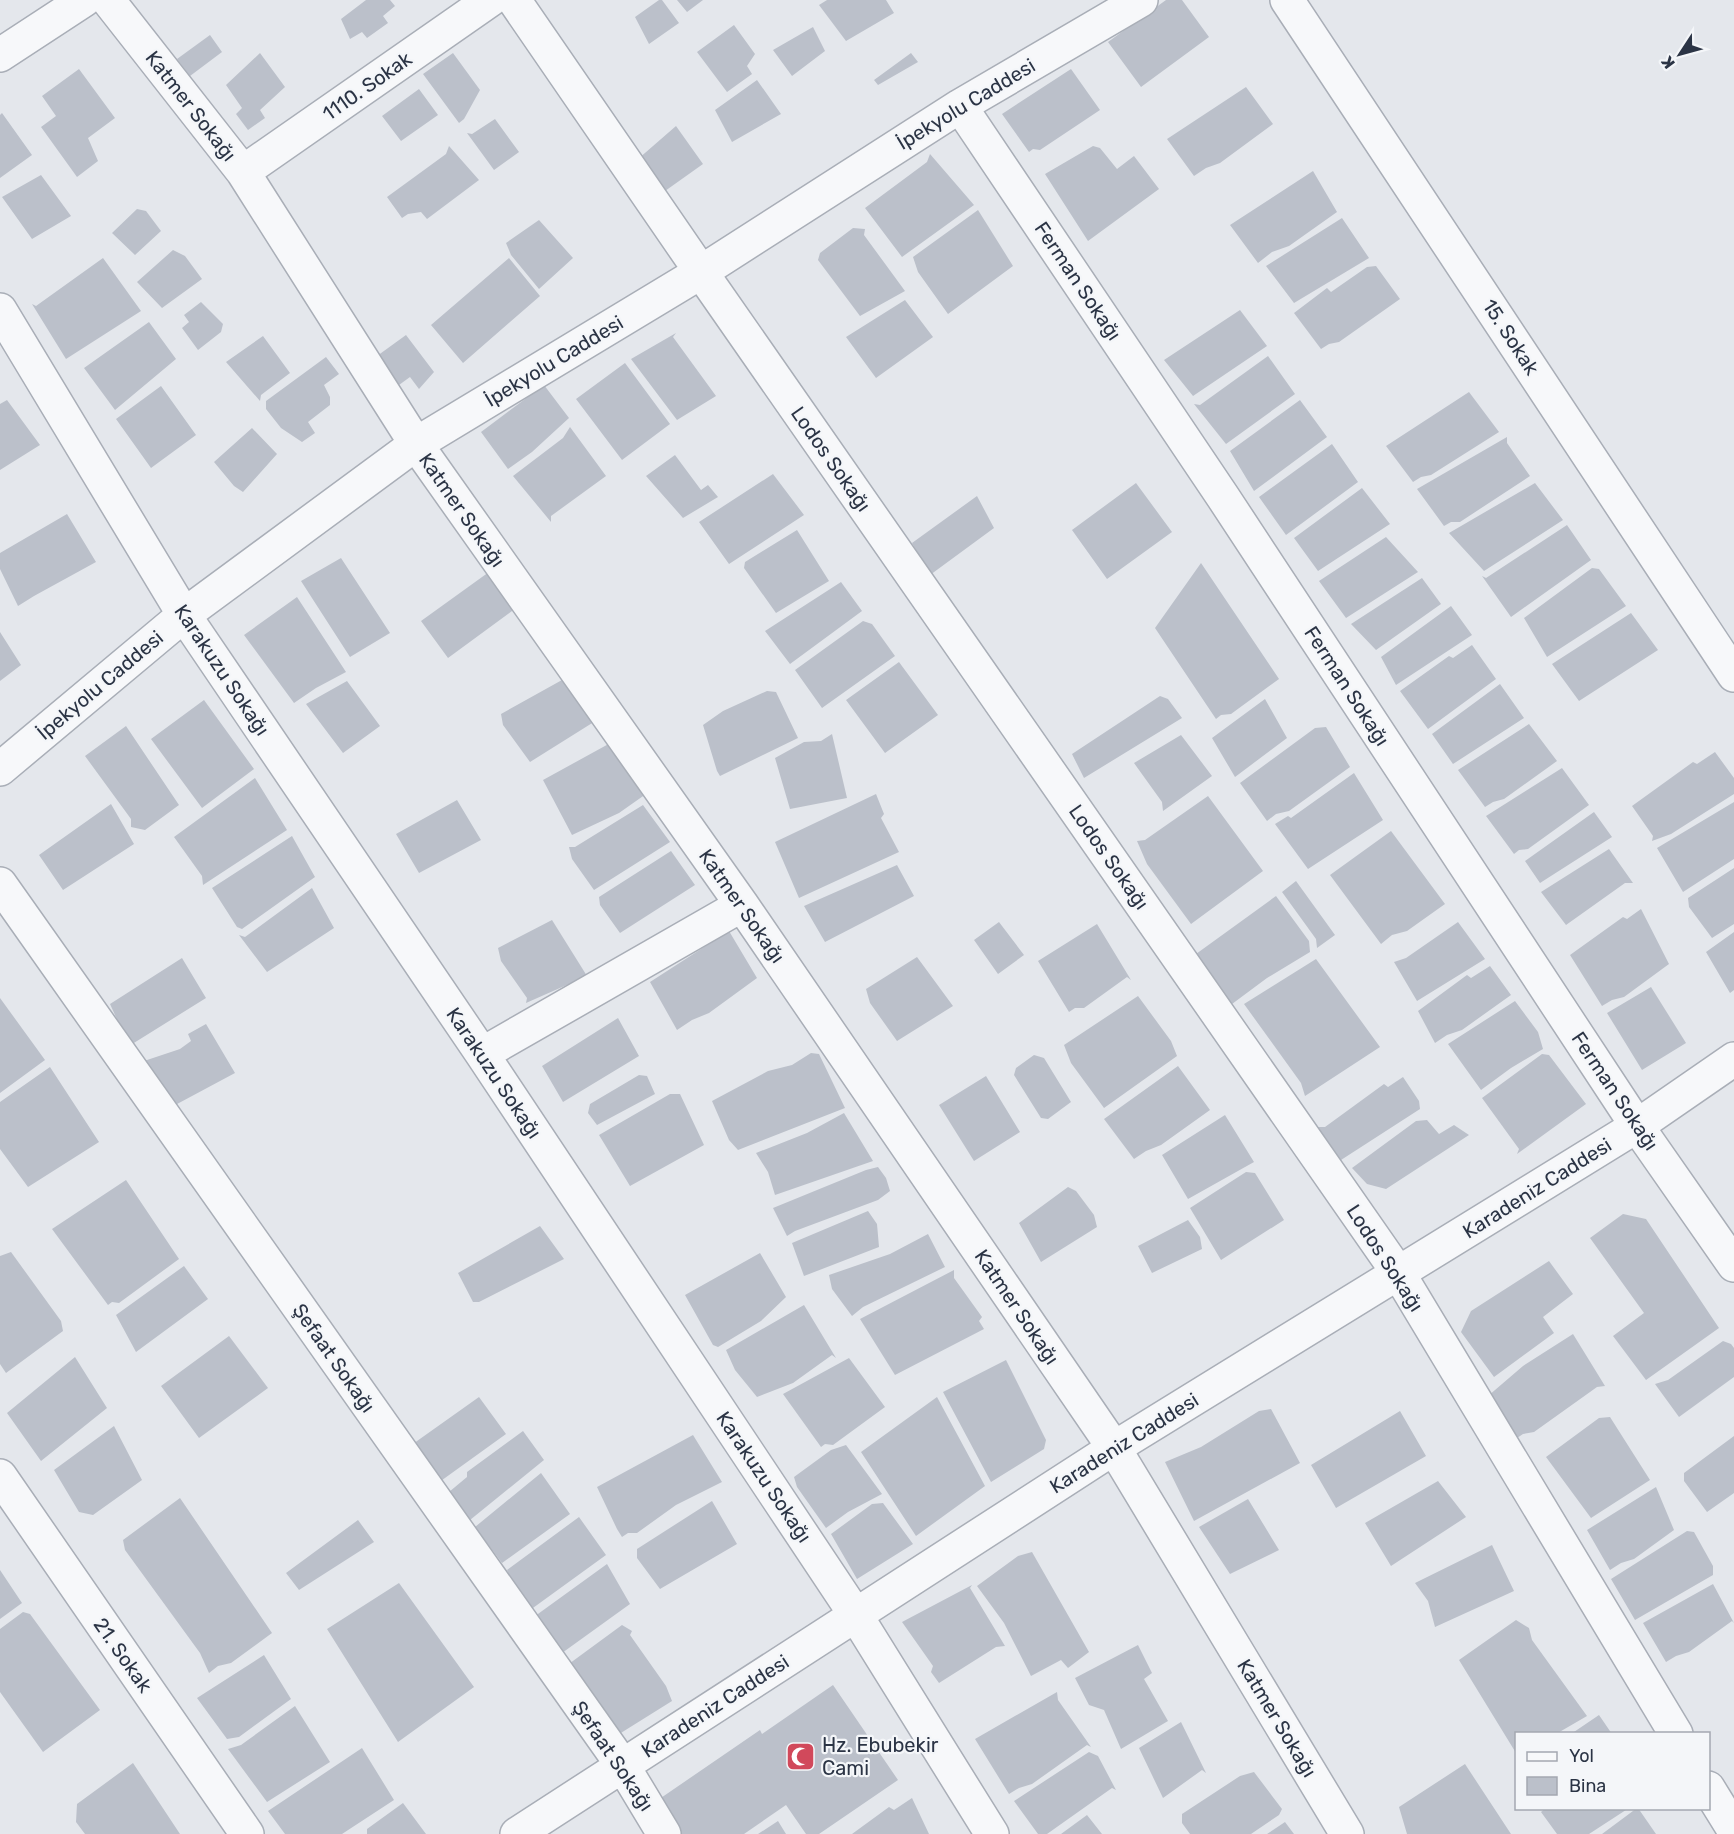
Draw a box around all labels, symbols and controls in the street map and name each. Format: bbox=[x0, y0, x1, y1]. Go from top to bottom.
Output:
north arrow bbox=[1650, 24, 1710, 84]
street label: Katmer Sokağı bbox=[140, 46, 242, 166]
street label: 1110. Sokak bbox=[318, 46, 417, 125]
text: K bbox=[1657, 52, 1679, 72]
street label: İpekyolu Caddesi bbox=[892, 53, 1040, 155]
street label: Ferman Sokağı bbox=[1029, 217, 1127, 345]
street label: 15. Sokak bbox=[1478, 295, 1545, 380]
street label: İpekyolu Caddesi bbox=[480, 310, 628, 412]
street label: Lodos Sokağı bbox=[786, 402, 876, 516]
street label: Katmer Sokağı bbox=[414, 448, 510, 572]
street label: Karakuzu Sokağı bbox=[169, 600, 275, 740]
street label: Ferman Sokağı bbox=[1299, 622, 1395, 750]
street label: İpekyolu Caddesi bbox=[32, 625, 168, 745]
street label: Lodos Sokağı bbox=[1064, 800, 1154, 914]
street label: Katmer Sokağı bbox=[694, 844, 790, 968]
street label: Karakuzu Sokağı bbox=[441, 1003, 547, 1143]
street label: Ferman Sokağı bbox=[1566, 1027, 1664, 1155]
street label: Karadeniz Caddesi bbox=[1458, 1133, 1616, 1243]
street label: Lodos Sokağı bbox=[1341, 1200, 1429, 1316]
street label: Katmer Sokağı bbox=[970, 1245, 1064, 1369]
street label: Şefaat Sokağı bbox=[288, 1299, 380, 1417]
street label: Karadeniz Caddesi bbox=[1045, 1388, 1203, 1498]
street label: Karakuzu Sokağı bbox=[711, 1407, 817, 1547]
street label: 21. Sokak bbox=[89, 1613, 158, 1698]
street label: Karadeniz Caddesi bbox=[637, 1649, 793, 1763]
street label: Katmer Sokağı bbox=[1232, 1655, 1322, 1781]
street label: Şefaat Sokağı bbox=[567, 1696, 659, 1816]
legend bbox=[1515, 1732, 1710, 1810]
place label: Hz. Ebubekir Cami bbox=[822, 1733, 939, 1780]
mosque icon: Hz. Ebubekir Cami bbox=[785, 1741, 817, 1773]
text: Yol bbox=[1569, 1745, 1594, 1767]
text: Bina bbox=[1569, 1775, 1606, 1797]

